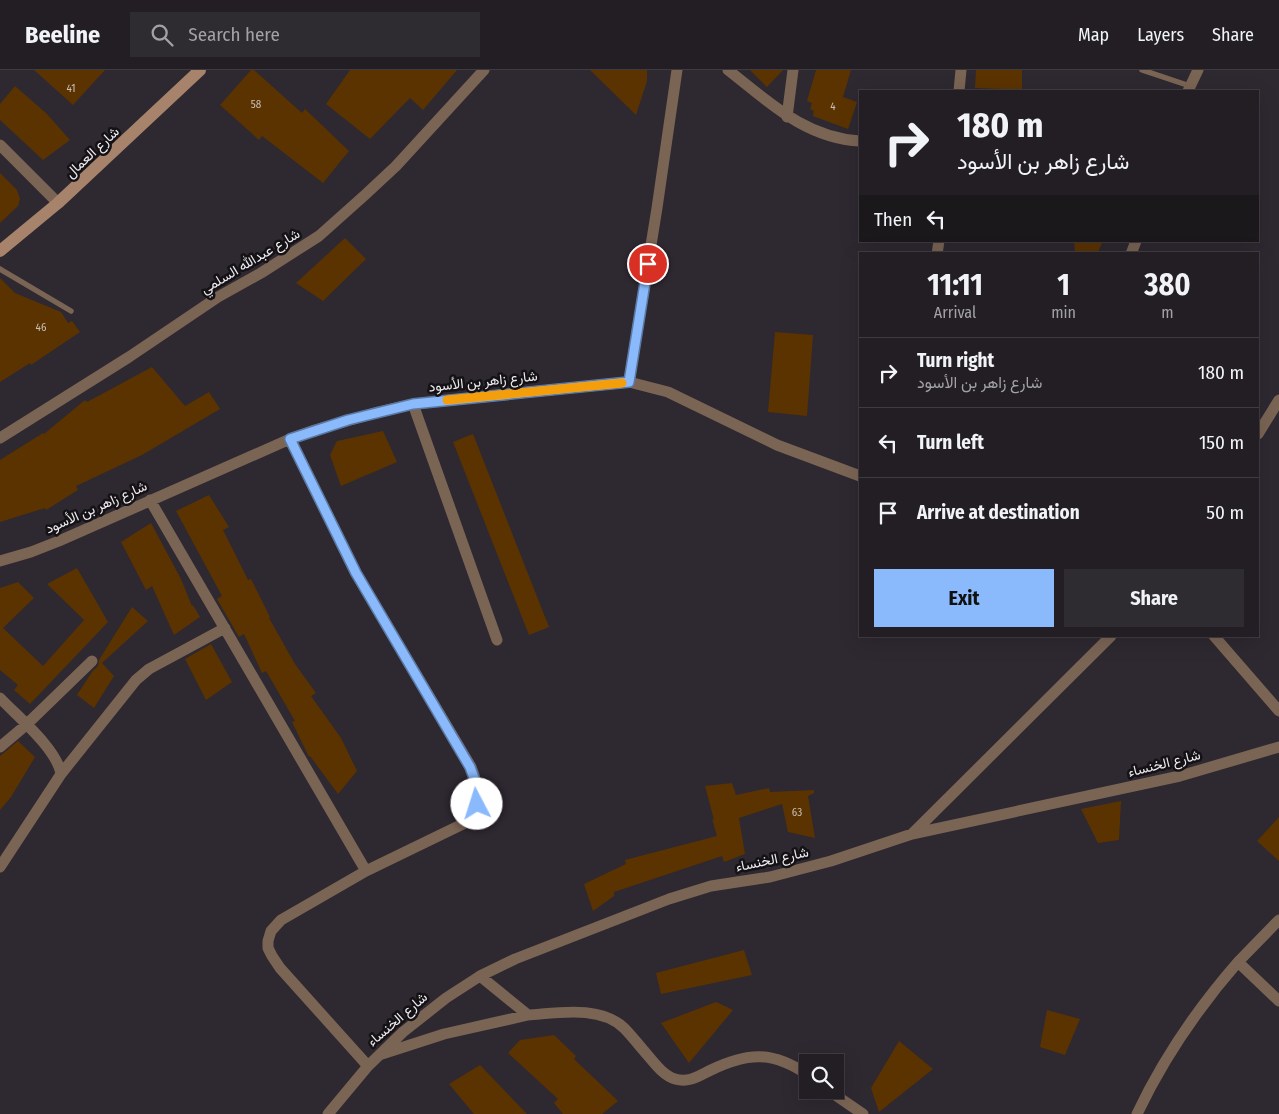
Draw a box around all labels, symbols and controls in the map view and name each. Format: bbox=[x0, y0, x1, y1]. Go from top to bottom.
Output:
search box bbox=[130, 12, 480, 57]
text: Beeline bbox=[25, 21, 100, 49]
icon: search bbox=[148, 21, 176, 49]
text: Search here bbox=[188, 23, 280, 46]
text: Map bbox=[1078, 24, 1109, 46]
text: Layers bbox=[1137, 24, 1184, 46]
text: Share bbox=[1212, 24, 1254, 46]
house number: 41 bbox=[66, 82, 76, 95]
house number: 58 bbox=[251, 98, 262, 111]
house number: 4 bbox=[830, 100, 836, 113]
text: 180 m bbox=[957, 104, 1043, 146]
icon: right bbox=[874, 110, 939, 175]
street label: شارع العمال bbox=[62, 123, 124, 183]
text: شارع زاهر بن الأسود bbox=[957, 148, 1129, 175]
icon: left bbox=[922, 205, 950, 233]
text: Then bbox=[874, 208, 912, 231]
street label: شارع عبدالله السلمي bbox=[198, 225, 305, 300]
pin bbox=[627, 243, 669, 285]
icon: arrive bbox=[634, 250, 662, 278]
text: 11:11 bbox=[927, 267, 983, 303]
text: 1 bbox=[1057, 267, 1070, 303]
text: 380 bbox=[1144, 267, 1191, 303]
text: Arrival bbox=[934, 303, 976, 322]
text: min bbox=[1051, 303, 1076, 322]
text: m bbox=[1161, 303, 1174, 322]
house number: 46 bbox=[36, 321, 47, 334]
text: Turn right bbox=[917, 349, 994, 372]
icon: right bbox=[874, 359, 902, 387]
text: 180 m bbox=[1198, 361, 1244, 384]
street label: شارع زاهر بن الأسود bbox=[428, 367, 539, 398]
text: شارع زاهر بن الأسود bbox=[917, 373, 1042, 392]
icon: left bbox=[874, 429, 902, 457]
text: Turn left bbox=[917, 431, 984, 454]
text: 150 m bbox=[1199, 431, 1244, 454]
street label: شارع زاهر بن الأسود bbox=[43, 477, 151, 539]
icon: arrive bbox=[874, 499, 902, 527]
text: Arrive at destination bbox=[917, 501, 1080, 524]
text: 50 m bbox=[1206, 501, 1244, 524]
button: Exit bbox=[874, 569, 1054, 627]
button: Share bbox=[1064, 569, 1244, 627]
street label: شارع الخنساء bbox=[1126, 746, 1203, 783]
position arrow bbox=[450, 777, 502, 829]
house number: 63 bbox=[792, 806, 802, 819]
street label: شارع الخنساء bbox=[734, 843, 811, 877]
street label: شارع الخنساء bbox=[364, 989, 432, 1052]
map controls bbox=[799, 1054, 844, 1099]
button: search bbox=[799, 1054, 844, 1099]

